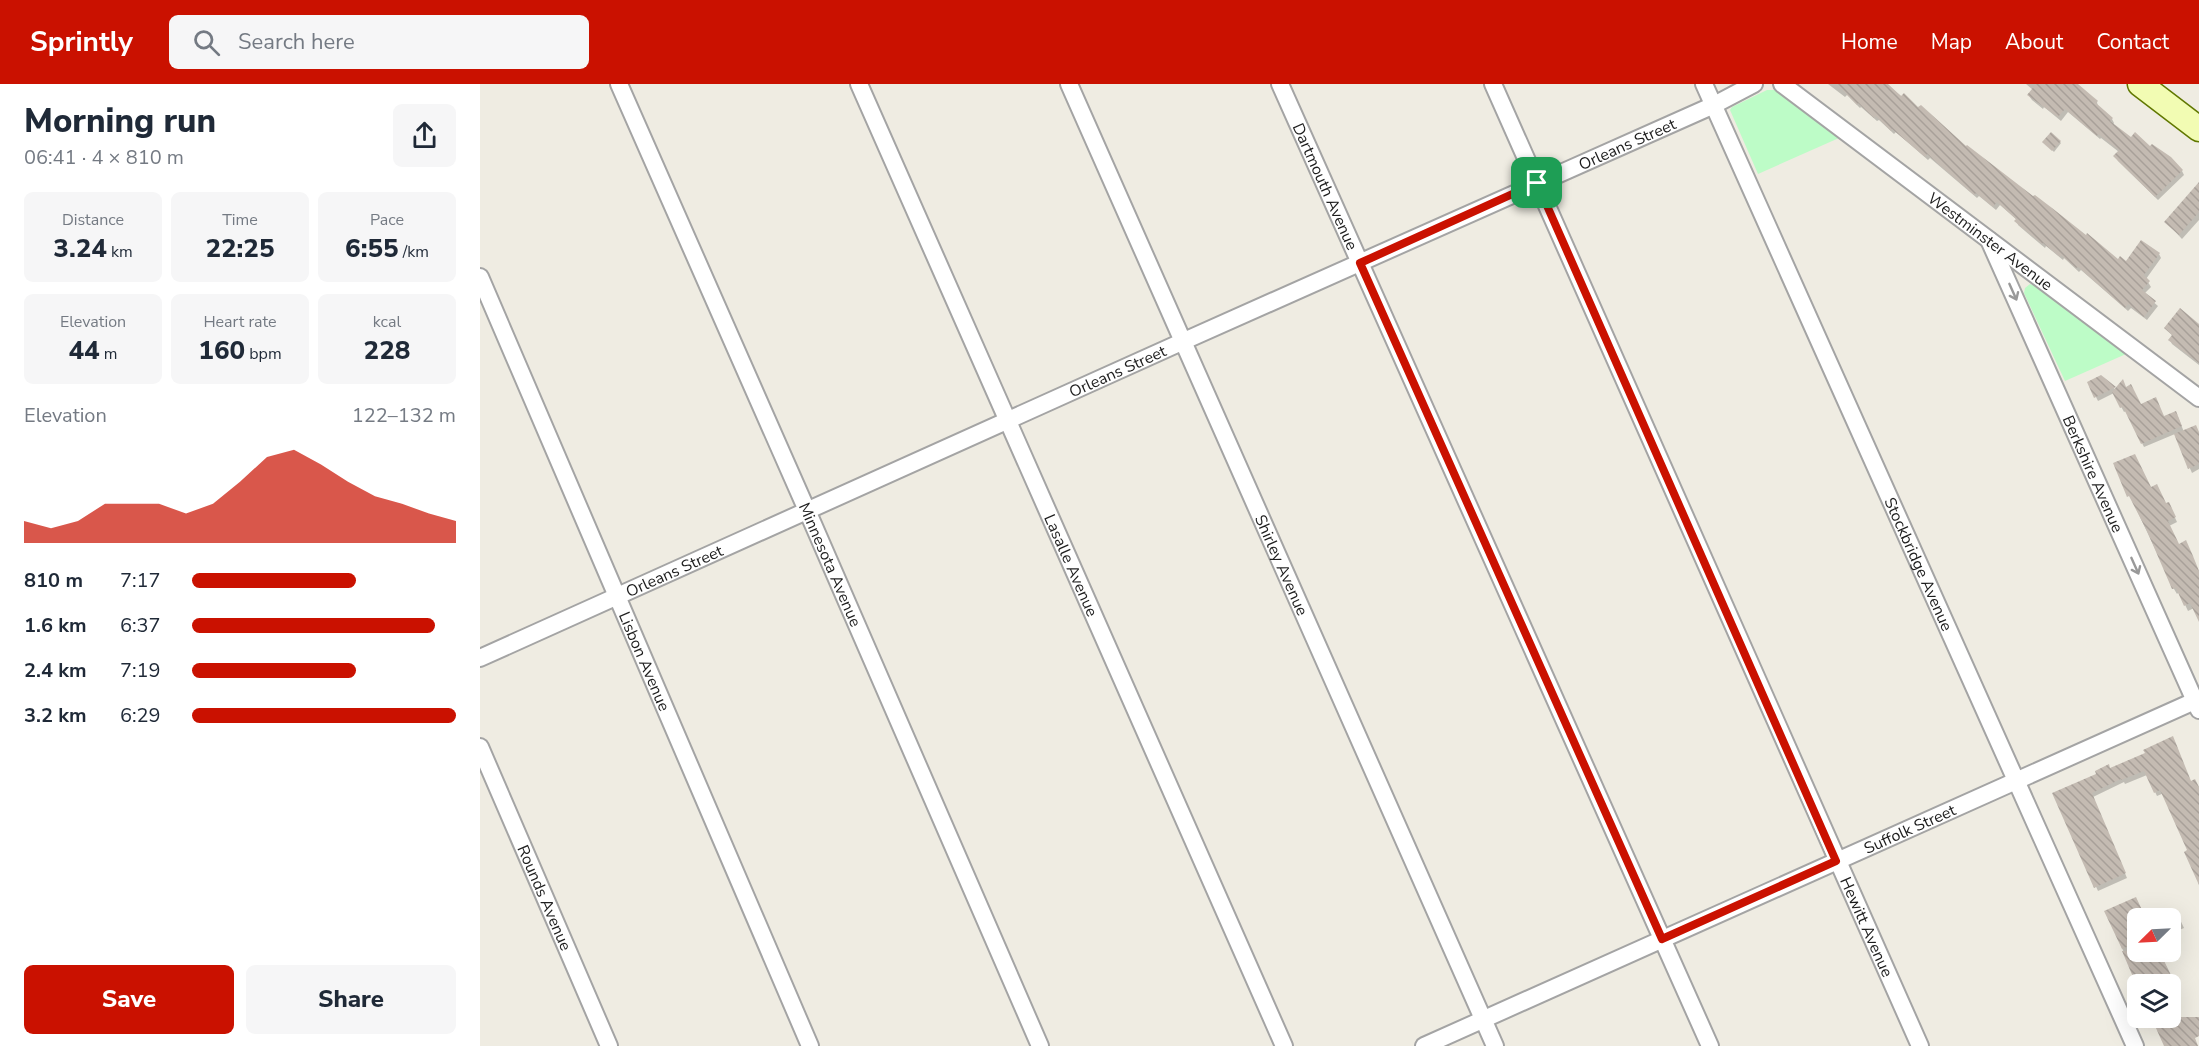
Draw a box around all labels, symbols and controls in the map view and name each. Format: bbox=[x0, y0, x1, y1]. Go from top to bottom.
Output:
search box bbox=[169, 15, 589, 69]
text: Sprintly bbox=[30, 23, 133, 61]
icon: search bbox=[190, 26, 223, 59]
text: Search here bbox=[238, 27, 355, 57]
text: Home bbox=[1841, 28, 1898, 56]
text: Map bbox=[1931, 28, 1972, 56]
text: About bbox=[2005, 28, 2063, 56]
text: Contact bbox=[2096, 28, 2169, 56]
text: Morning run bbox=[24, 99, 216, 144]
button: share bbox=[393, 104, 456, 167]
street label: Orleans Street bbox=[1575, 113, 1680, 176]
street label: Dartmouth Avenue bbox=[1287, 120, 1363, 254]
text: 06:41 · 4 × 810 m bbox=[24, 144, 184, 171]
pin bbox=[1511, 157, 1562, 208]
icon: arrive bbox=[1520, 166, 1553, 199]
street label: Westminster Avenue bbox=[1923, 188, 2057, 296]
text: Distance bbox=[62, 209, 124, 231]
text: Time bbox=[222, 209, 258, 231]
text: Pace bbox=[370, 209, 404, 231]
text: 3.24 bbox=[53, 231, 107, 266]
text: 22:25 bbox=[205, 231, 275, 266]
text: 6:55 bbox=[345, 231, 399, 266]
text: km bbox=[107, 241, 133, 263]
text: /km bbox=[399, 241, 429, 263]
one-way arrow bbox=[2007, 282, 2019, 300]
text: Elevation bbox=[60, 311, 126, 333]
text: Heart rate bbox=[203, 311, 277, 333]
text: kcal bbox=[373, 311, 401, 333]
text: 44 bbox=[68, 333, 100, 368]
text: 160 bbox=[198, 333, 245, 368]
text: 228 bbox=[364, 333, 410, 368]
street label: Orleans Street bbox=[1066, 340, 1170, 403]
text: m bbox=[100, 343, 118, 365]
text: bpm bbox=[245, 343, 282, 365]
text: Elevation bbox=[24, 402, 107, 429]
text: 122–132 m bbox=[352, 402, 456, 429]
street label: Berkshire Avenue bbox=[2057, 412, 2128, 536]
street label: Stockbridge Avenue bbox=[1879, 494, 1958, 635]
street label: Minnesota Avenue bbox=[793, 499, 866, 630]
street label: Lasalle Avenue bbox=[1038, 511, 1103, 620]
street label: Shirley Avenue bbox=[1249, 511, 1313, 619]
street label: Orleans Street bbox=[623, 540, 727, 603]
one-way arrow bbox=[2130, 557, 2141, 575]
text: 810 m bbox=[24, 567, 83, 594]
text: 7:17 bbox=[120, 567, 161, 594]
street label: Lisbon Avenue bbox=[613, 608, 675, 715]
text: 1.6 km bbox=[24, 612, 87, 639]
text: 6:37 bbox=[120, 612, 161, 639]
text: 2.4 km bbox=[24, 657, 87, 684]
text: 7:19 bbox=[120, 657, 161, 684]
text: 3.2 km bbox=[24, 702, 87, 729]
text: 6:29 bbox=[120, 702, 161, 729]
street label: Suffolk Street bbox=[1861, 799, 1960, 860]
street label: Rounds Avenue bbox=[512, 842, 577, 954]
street label: Hewitt Avenue bbox=[1834, 874, 1898, 981]
north arrow bbox=[2127, 908, 2181, 962]
map controls bbox=[2127, 908, 2181, 1028]
button: Save bbox=[24, 965, 234, 1034]
button: Share bbox=[246, 965, 456, 1034]
button: layers bbox=[2127, 974, 2181, 1028]

